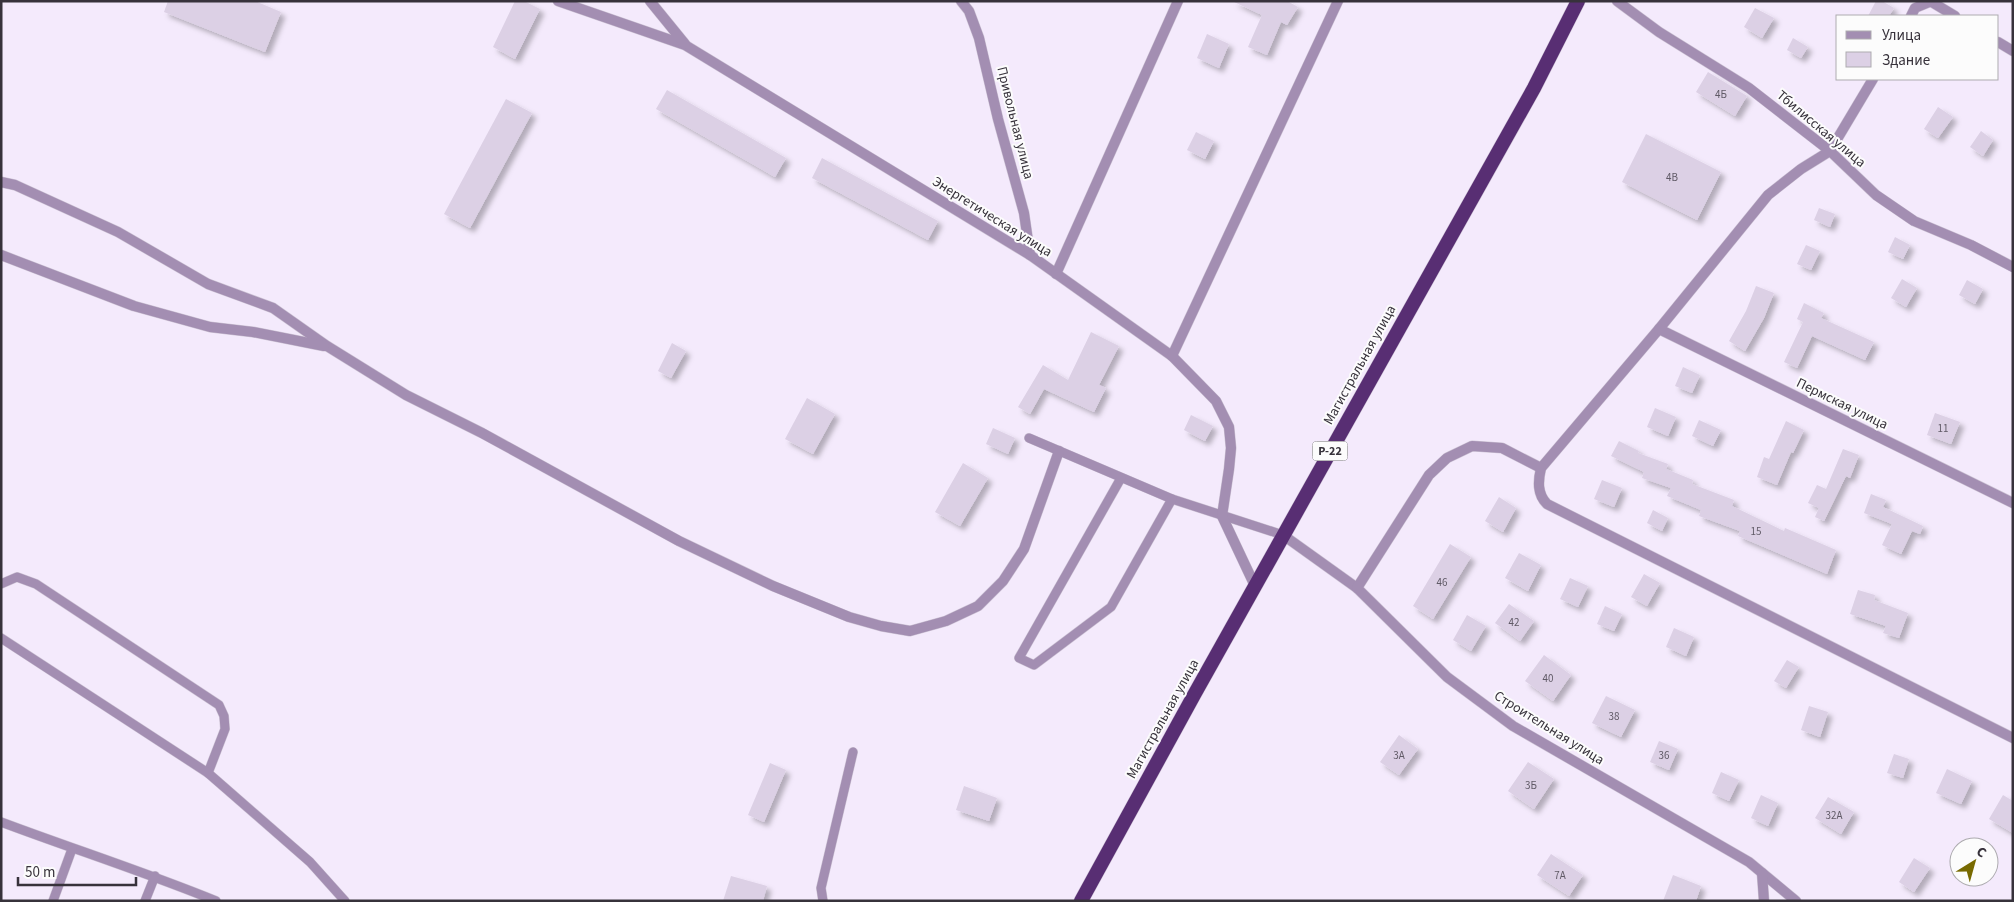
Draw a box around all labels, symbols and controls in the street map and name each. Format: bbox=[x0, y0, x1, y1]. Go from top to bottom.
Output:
legend bbox=[1836, 15, 1999, 80]
text: Улица bbox=[1882, 25, 1921, 46]
text: Здание bbox=[1882, 50, 1930, 71]
street label: Привольная улица bbox=[991, 65, 1039, 181]
street label: Тбилисская улица bbox=[1772, 86, 1870, 172]
house number: 4Б bbox=[1715, 87, 1727, 102]
house number: 4В bbox=[1666, 170, 1678, 185]
street label: Энергетическая улица bbox=[928, 172, 1056, 262]
street label: Магистральная улица bbox=[1319, 301, 1401, 429]
street label: Пермская улица bbox=[1793, 373, 1891, 435]
house number: 11 bbox=[1938, 421, 1948, 436]
road number: Р-22 bbox=[1312, 442, 1348, 461]
house number: 15 bbox=[1751, 524, 1761, 539]
house number: 46 bbox=[1437, 575, 1448, 590]
house number: 42 bbox=[1509, 615, 1519, 630]
street label: Магистральная улица bbox=[1122, 655, 1204, 783]
house number: 40 bbox=[1543, 671, 1553, 686]
street label: Строительная улица bbox=[1490, 686, 1608, 770]
house number: 38 bbox=[1609, 709, 1620, 724]
house number: 3А bbox=[1393, 748, 1405, 763]
house number: 36 bbox=[1659, 748, 1670, 763]
house number: 3Б bbox=[1525, 778, 1537, 793]
house number: 32А bbox=[1826, 808, 1842, 823]
north arrow bbox=[1949, 837, 1999, 887]
text: С bbox=[1972, 842, 1990, 863]
scale bar bbox=[18, 854, 135, 886]
text: 50 m bbox=[25, 862, 55, 883]
house number: 7А bbox=[1554, 868, 1566, 883]

